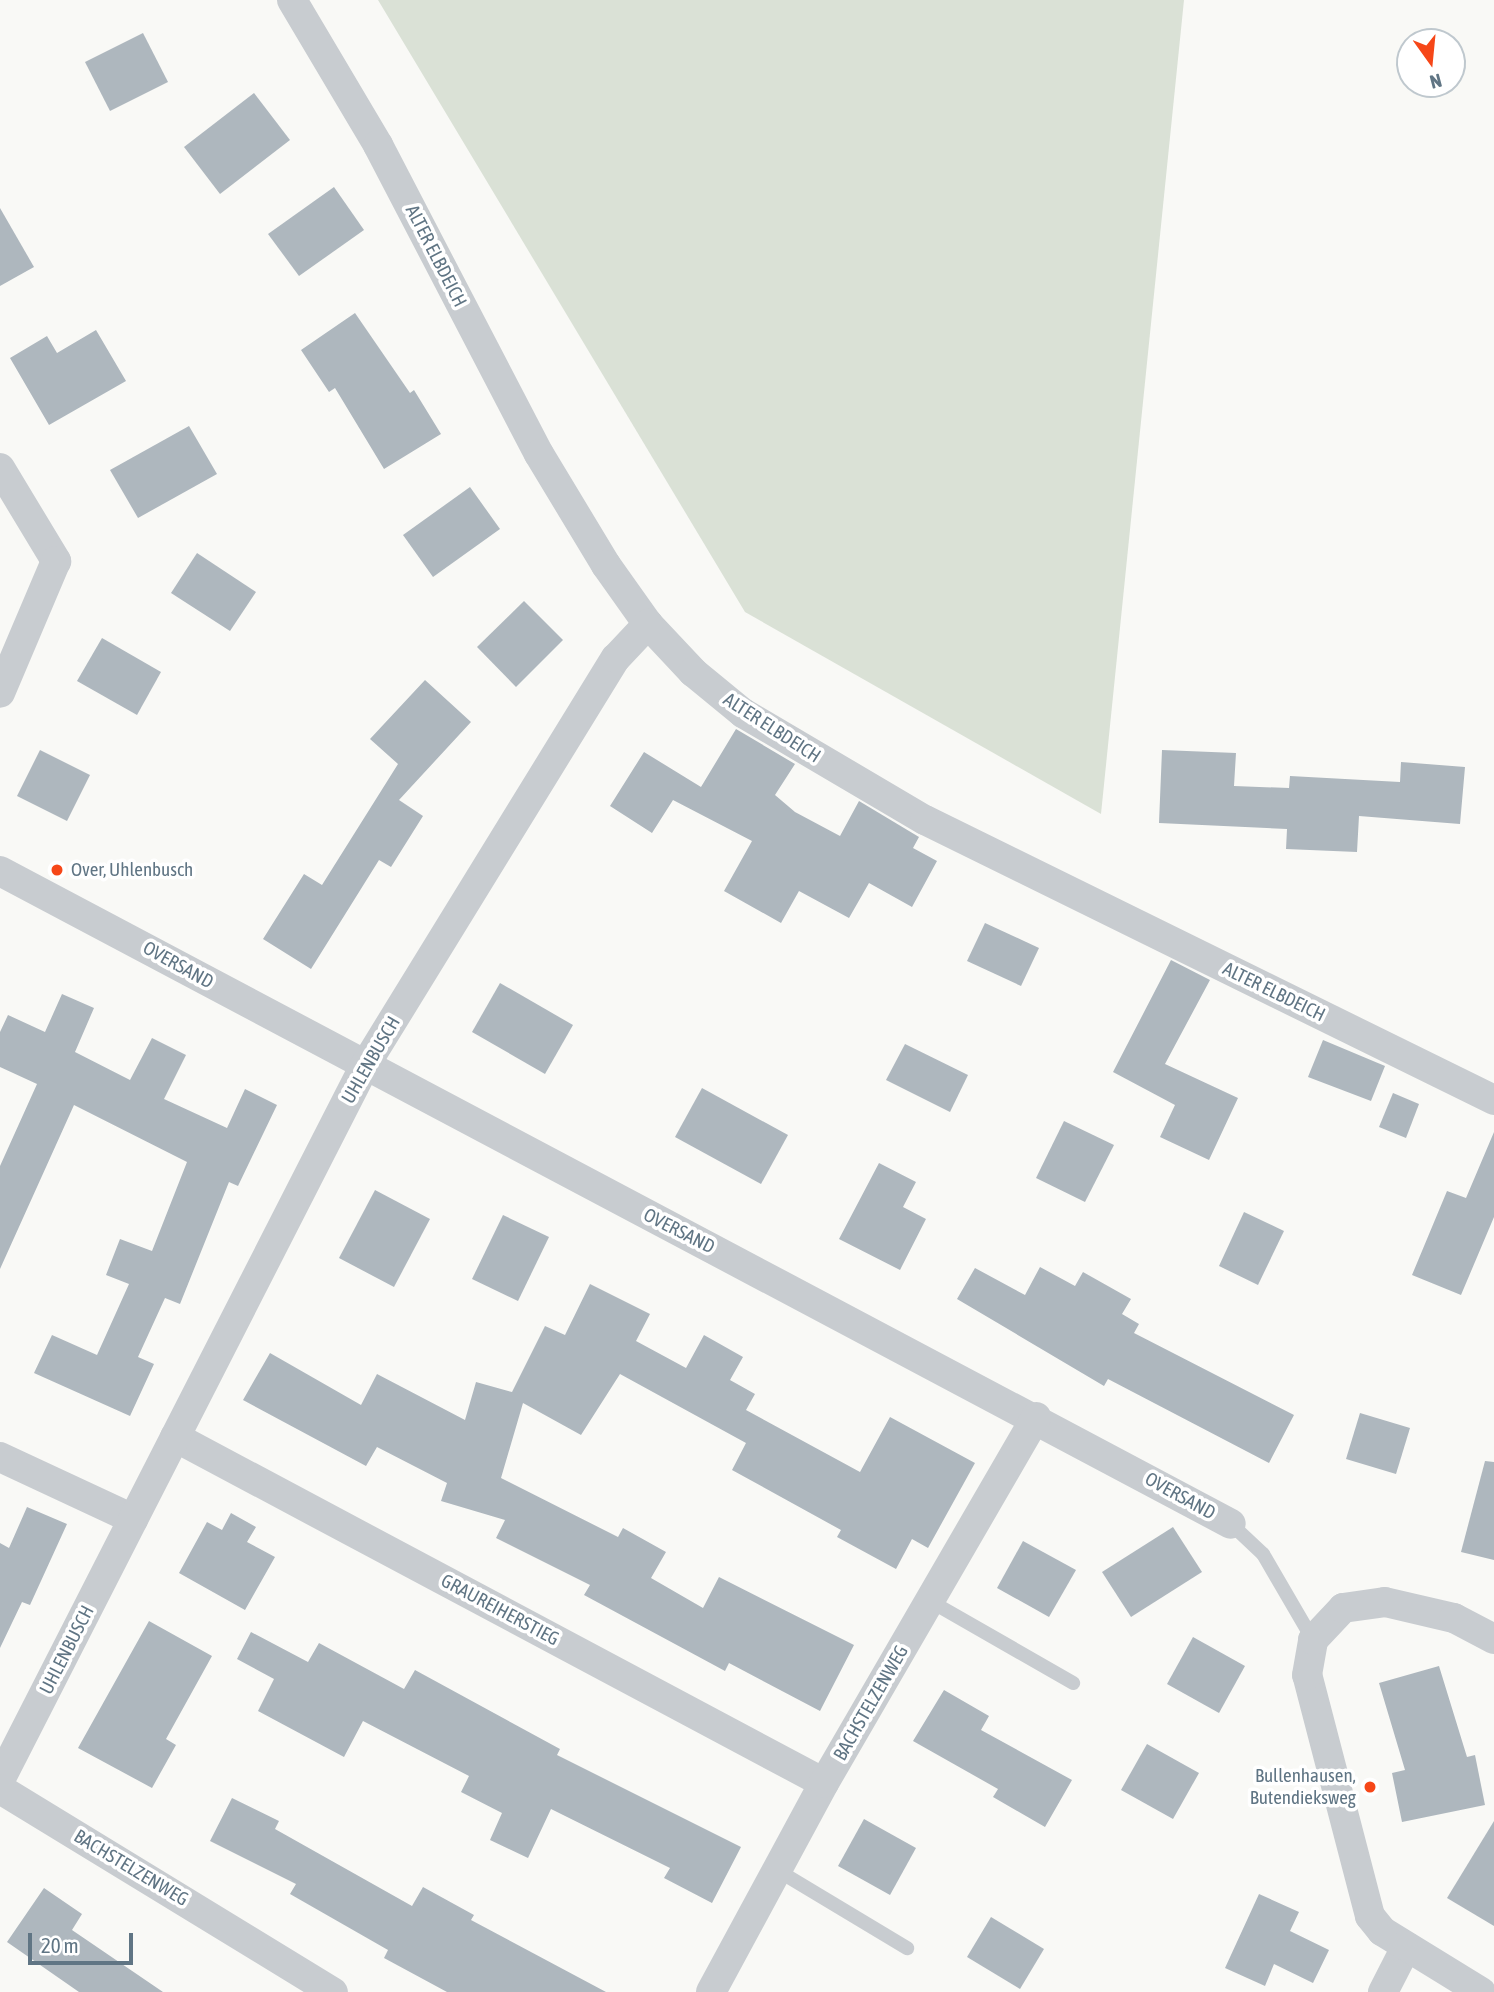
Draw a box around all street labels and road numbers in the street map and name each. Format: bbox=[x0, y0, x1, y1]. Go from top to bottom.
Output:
street label: ALTER ELBDEICH bbox=[401, 201, 471, 311]
street label: ALTER ELBDEICH bbox=[719, 688, 825, 768]
street label: OVERSAND bbox=[139, 936, 217, 994]
street label: ALTER ELBDEICH bbox=[1219, 957, 1329, 1027]
street label: UHLENBUSCH bbox=[337, 1012, 405, 1108]
street label: OVERSAND bbox=[640, 1203, 718, 1259]
street label: OVERSAND bbox=[1141, 1467, 1219, 1525]
street label: GRAUREIHERSTIEG bbox=[437, 1569, 563, 1651]
street label: UHLENBUSCH bbox=[35, 1602, 99, 1698]
street label: BACHSTELZENWEG bbox=[829, 1641, 913, 1765]
street label: BACHSTELZENWEG bbox=[70, 1825, 192, 1911]

